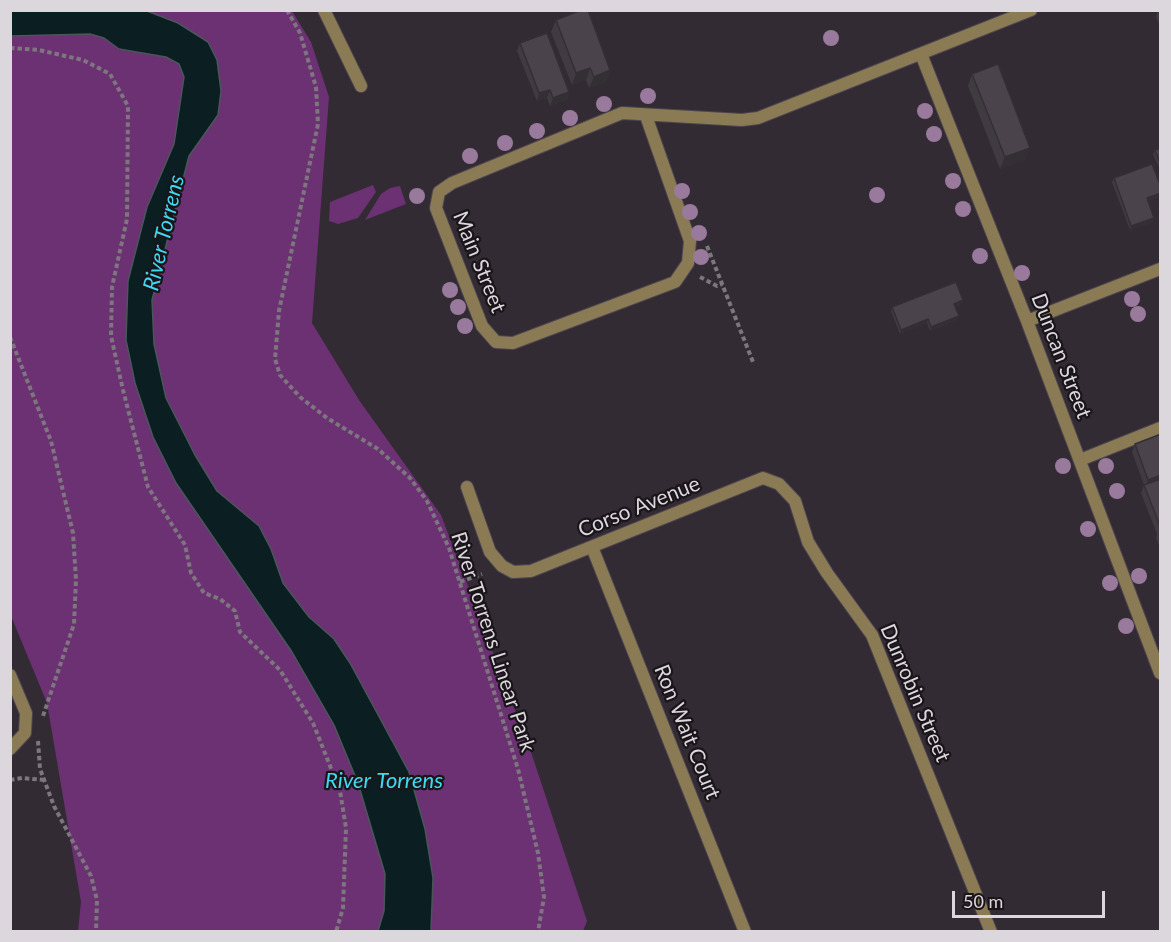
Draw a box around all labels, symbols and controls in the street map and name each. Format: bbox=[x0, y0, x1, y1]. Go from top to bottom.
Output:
water label: River Torrens bbox=[138, 173, 190, 293]
street label: Main Street bbox=[447, 208, 511, 316]
street label: Duncan Street bbox=[1026, 290, 1096, 422]
street label: Corso Avenue bbox=[574, 471, 704, 543]
street label: River Torrens Linear Park bbox=[446, 529, 540, 755]
street label: Dunrobin Street bbox=[875, 620, 955, 766]
street label: Ron Wait Court bbox=[649, 661, 725, 803]
water label: River Torrens bbox=[325, 768, 443, 794]
scale bar bbox=[955, 879, 1108, 917]
text: 50 m bbox=[963, 890, 1003, 912]

